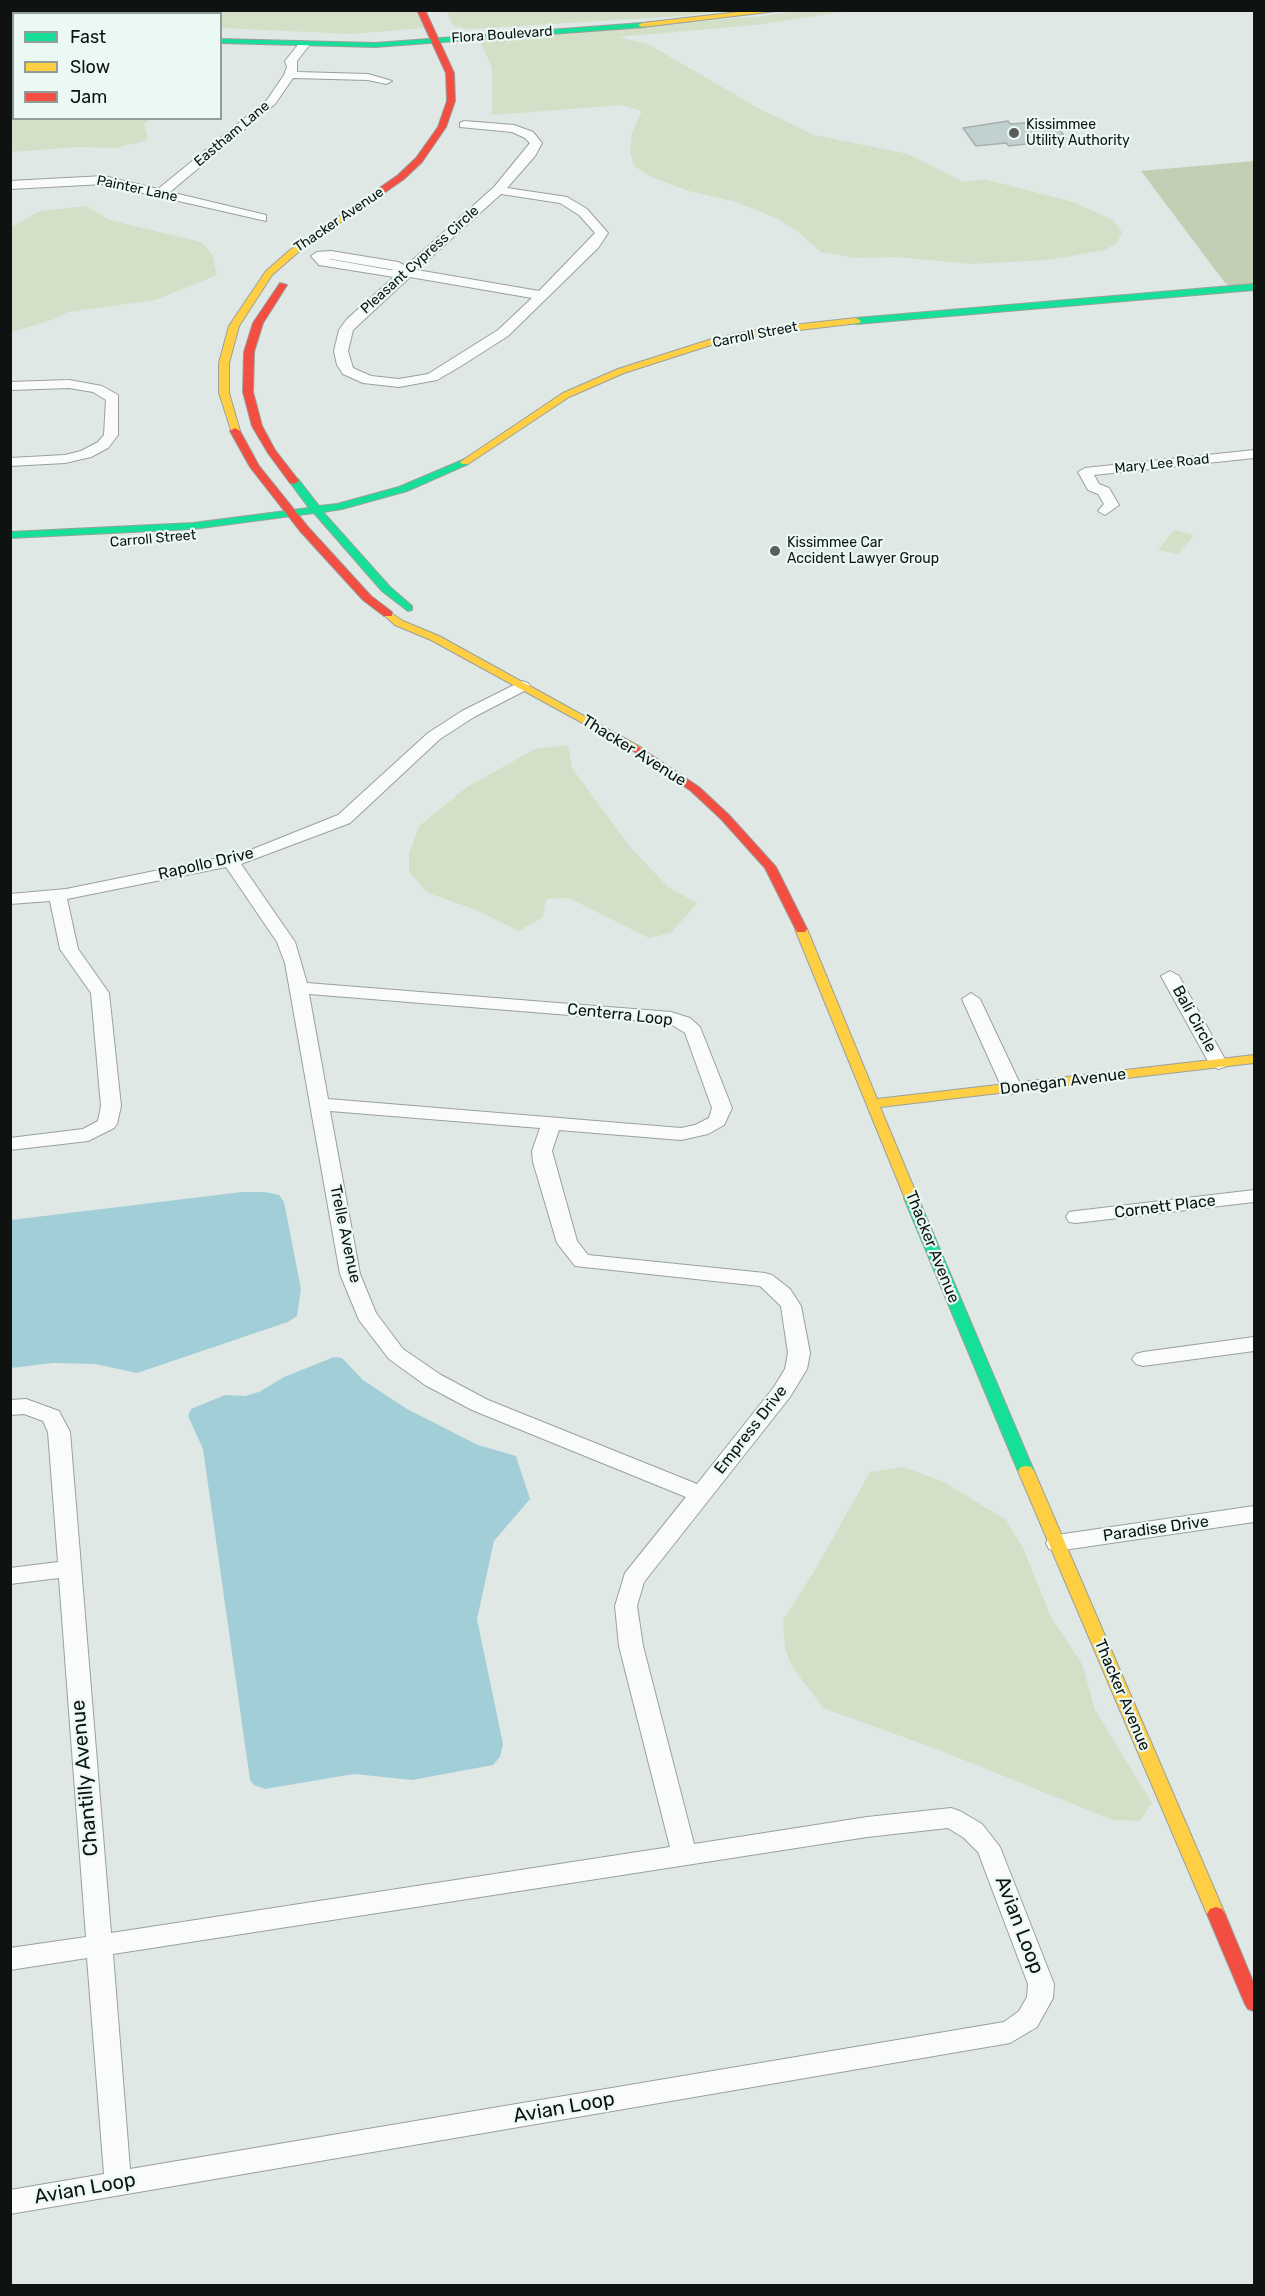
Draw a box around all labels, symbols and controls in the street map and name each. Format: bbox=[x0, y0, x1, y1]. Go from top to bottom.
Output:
legend bbox=[12, 12, 222, 120]
street label: Flora Boulevard bbox=[451, 23, 553, 47]
text: Fast bbox=[70, 26, 106, 48]
text: Slow bbox=[70, 56, 110, 78]
text: Jam bbox=[70, 86, 107, 108]
street label: Eastham Lane bbox=[191, 98, 273, 170]
place label: Kissimmee Utility Authority bbox=[1026, 117, 1130, 150]
marker: Kissimmee Utility Authority bbox=[1007, 126, 1021, 140]
street label: Painter Lane bbox=[95, 172, 179, 206]
street label: Thacker Avenue bbox=[291, 184, 387, 256]
street label: Pleasant Cypress Circle bbox=[357, 203, 483, 317]
street label: Carroll Street bbox=[711, 319, 799, 351]
street label: Mary Lee Road bbox=[1114, 451, 1210, 477]
street label: Carroll Street bbox=[109, 527, 197, 551]
place label: Kissimmee Car Accident Lawyer Group bbox=[787, 535, 939, 568]
marker: Kissimmee Car Accident Lawyer Group bbox=[768, 544, 782, 558]
street label: Thacker Avenue bbox=[578, 711, 690, 791]
street label: Rapollo Drive bbox=[156, 844, 256, 884]
street label: Bali Circle bbox=[1168, 982, 1220, 1056]
street label: Centerra Loop bbox=[566, 1000, 674, 1030]
street label: Donegan Avenue bbox=[999, 1065, 1127, 1099]
street label: Trelle Avenue bbox=[325, 1183, 365, 1285]
street label: Thacker Avenue bbox=[901, 1188, 963, 1306]
street label: Cornett Place bbox=[1113, 1191, 1217, 1223]
street label: Empress Drive bbox=[710, 1382, 792, 1478]
street label: Paradise Drive bbox=[1102, 1512, 1210, 1546]
street label: Thacker Avenue bbox=[1090, 1636, 1154, 1754]
street label: Chantilly Avenue bbox=[66, 1699, 104, 1857]
street label: Avian Loop bbox=[989, 1873, 1049, 1977]
street label: Avian Loop bbox=[511, 2087, 617, 2129]
street label: Avian Loop bbox=[32, 2168, 138, 2210]

